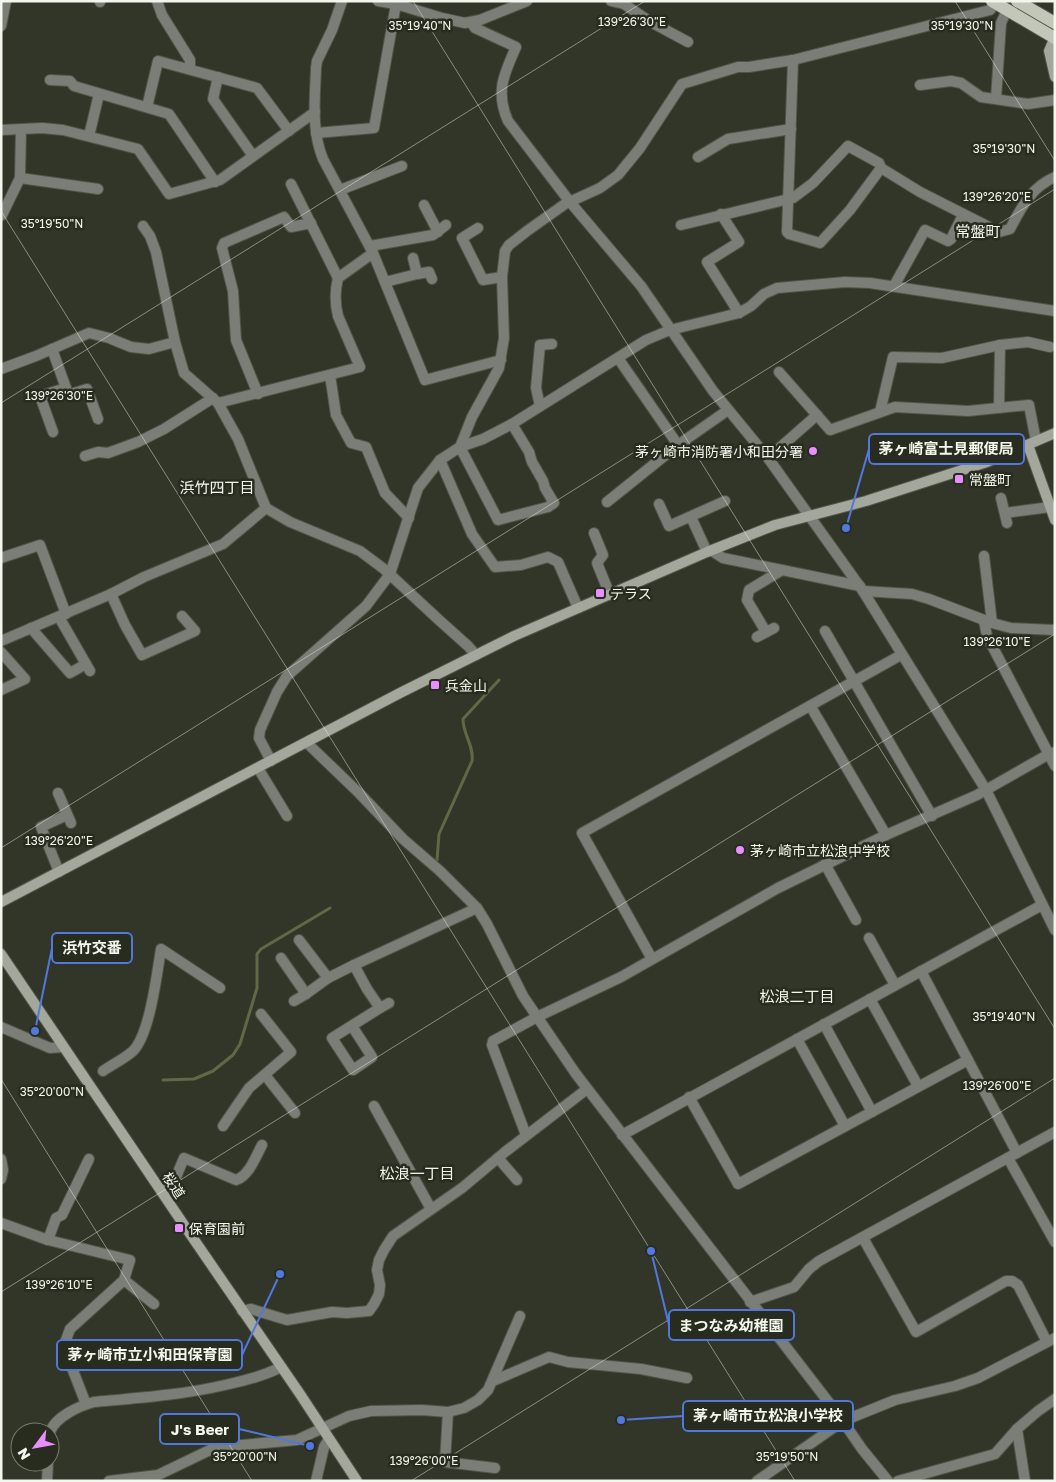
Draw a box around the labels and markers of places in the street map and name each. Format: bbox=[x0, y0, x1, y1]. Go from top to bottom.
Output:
callout: 茅ヶ崎富士見郵便局 bbox=[869, 434, 1024, 464]
place label: 茅ヶ崎市消防署小和田分署 bbox=[635, 443, 803, 460]
marker: 茅ヶ崎市消防署小和田分署 bbox=[807, 445, 819, 457]
place label: 常盤町 bbox=[969, 471, 1011, 488]
marker: 常盤町 bbox=[953, 473, 965, 485]
place label: テラス bbox=[610, 585, 652, 602]
marker: テラス bbox=[594, 587, 606, 599]
place label: 兵金山 bbox=[445, 677, 487, 694]
marker: 兵金山 bbox=[429, 679, 441, 691]
place label: 茅ヶ崎市立松浪中学校 bbox=[750, 842, 890, 859]
marker: 茅ヶ崎市立松浪中学校 bbox=[734, 844, 746, 856]
callout: 浜竹交番 bbox=[52, 933, 132, 963]
place label: 保育園前 bbox=[189, 1220, 245, 1237]
marker: 保育園前 bbox=[173, 1222, 185, 1234]
callout: まつなみ幼稚園 bbox=[669, 1310, 794, 1340]
callout: 茅ヶ崎市立小和田保育園 bbox=[57, 1340, 242, 1370]
callout: 茅ヶ崎市立松浪小学校 bbox=[683, 1401, 853, 1431]
callout: J's Beer bbox=[160, 1414, 239, 1444]

